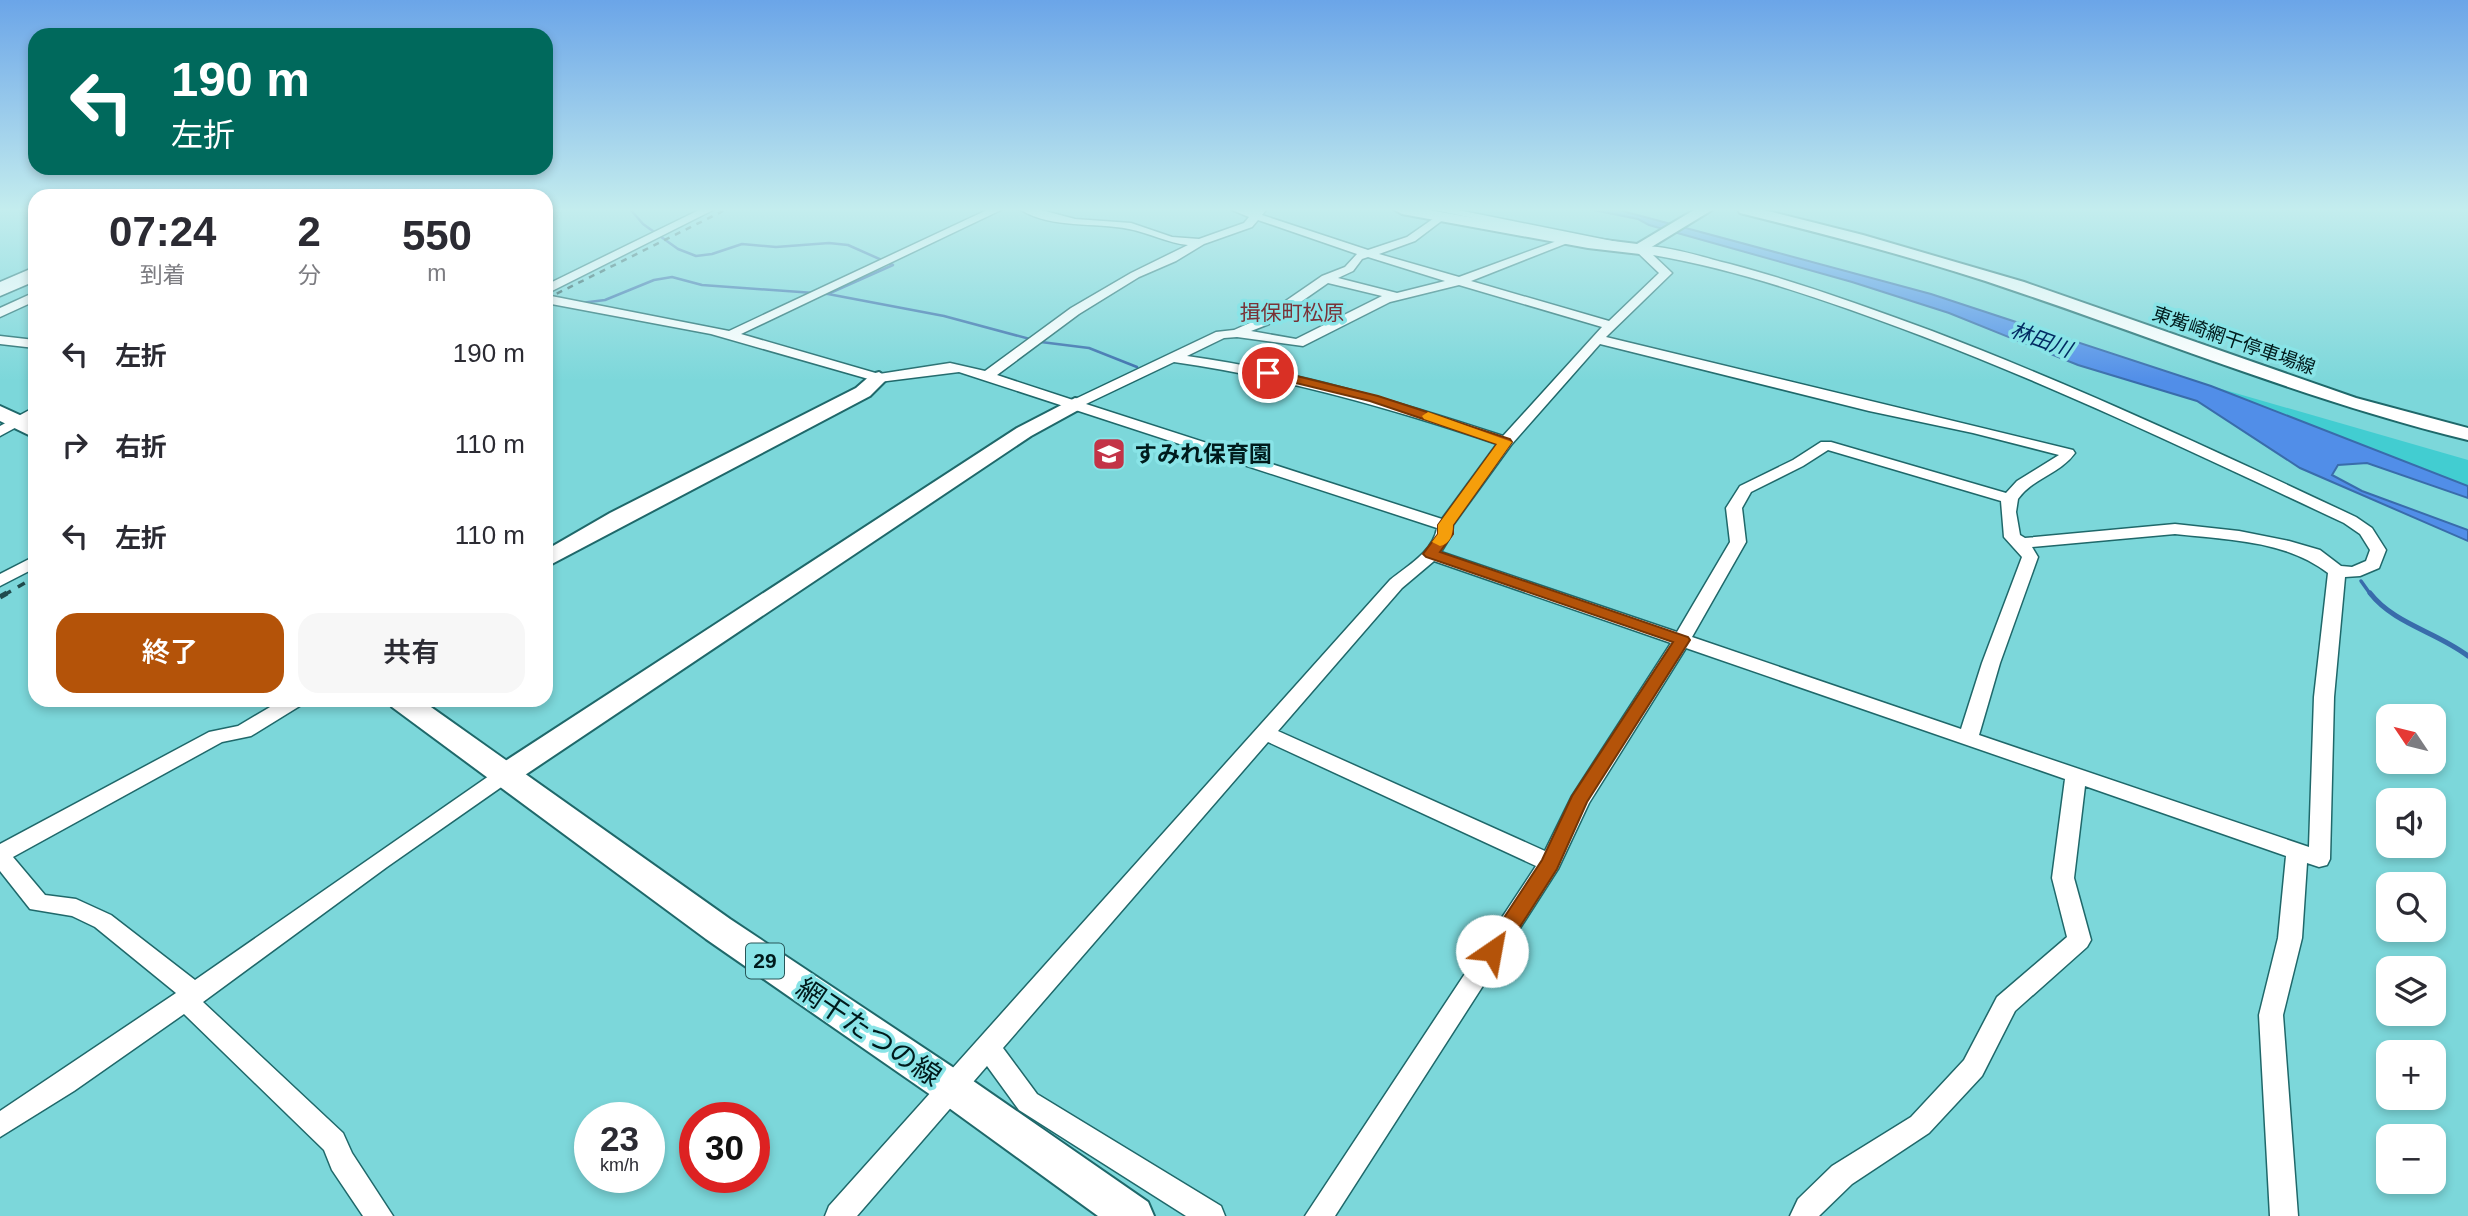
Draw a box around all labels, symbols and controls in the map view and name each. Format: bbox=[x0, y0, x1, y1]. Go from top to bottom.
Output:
text: 190 m bbox=[171, 52, 310, 106]
icon: left bbox=[56, 56, 147, 147]
text: 左折 bbox=[171, 117, 235, 153]
text: 07:24 bbox=[109, 208, 216, 255]
text: 2 bbox=[297, 208, 321, 255]
text: 550 bbox=[402, 212, 472, 259]
text: m bbox=[427, 260, 447, 286]
text: 到着 bbox=[140, 262, 186, 288]
text: 分 bbox=[298, 262, 321, 288]
district label: 揖保町松原 bbox=[1240, 301, 1345, 324]
street label: 東觜崎網干停車場線 bbox=[2150, 303, 2318, 378]
water label: 林田川 bbox=[2008, 318, 2077, 362]
icon: left bbox=[56, 335, 94, 373]
text: 190 m bbox=[453, 338, 525, 368]
text: 左折 bbox=[115, 341, 167, 371]
pin bbox=[1238, 343, 1298, 403]
icon: arrive bbox=[1249, 354, 1287, 392]
icon: right bbox=[56, 426, 94, 464]
text: 110 m bbox=[455, 429, 525, 459]
text: 右折 bbox=[115, 432, 167, 462]
school or university icon: すみれ保育園 bbox=[1090, 435, 1128, 473]
place label: すみれ保育園 bbox=[1134, 441, 1272, 467]
icon: left bbox=[56, 517, 94, 555]
text: 110 m bbox=[455, 520, 525, 550]
text: 左折 bbox=[115, 523, 167, 553]
button: 終了 bbox=[56, 613, 284, 693]
button: 共有 bbox=[298, 613, 525, 693]
north arrow bbox=[2376, 704, 2446, 774]
map controls bbox=[2376, 704, 2446, 1194]
button: sound bbox=[2376, 788, 2446, 858]
button: search bbox=[2376, 872, 2446, 942]
position arrow bbox=[1455, 914, 1529, 988]
road number: 29 bbox=[746, 944, 784, 978]
button: layers bbox=[2376, 956, 2446, 1026]
street label: 網干たつの線 bbox=[790, 973, 947, 1092]
button: + bbox=[2376, 1040, 2446, 1110]
speed limit sign: 30 bbox=[679, 1102, 770, 1193]
text: 23 bbox=[600, 1119, 639, 1158]
button: − bbox=[2376, 1124, 2446, 1194]
text: km/h bbox=[600, 1155, 639, 1175]

